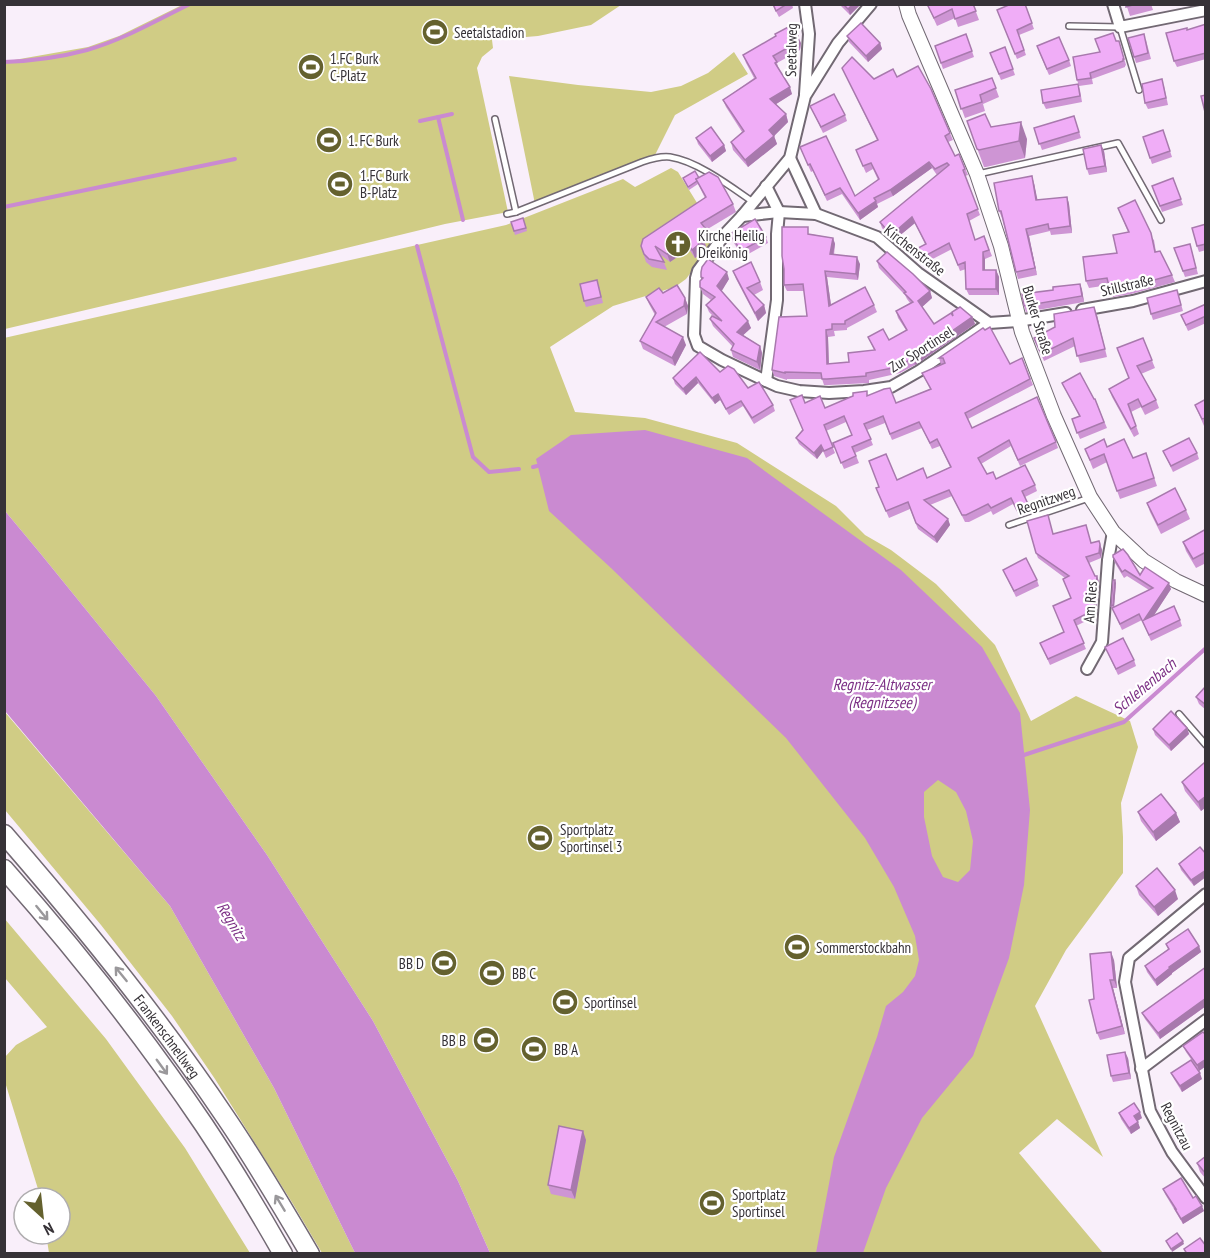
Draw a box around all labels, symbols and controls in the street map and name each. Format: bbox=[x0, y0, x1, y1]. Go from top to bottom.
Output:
sports icon: Seetalstadion bbox=[420, 17, 450, 47]
place label: Seetalstadion bbox=[454, 23, 524, 42]
street label: Seetalweg bbox=[781, 23, 801, 77]
place label: 1.FC Burk C-Platz bbox=[330, 49, 379, 85]
sports icon: 1.FC Burk C-Platz bbox=[296, 52, 326, 82]
sports icon: 1. FC Burk bbox=[314, 125, 344, 155]
place label: 1. FC Burk bbox=[348, 131, 399, 150]
place label: 1.FC Burk B-Platz bbox=[360, 166, 409, 202]
sports icon: 1.FC Burk B-Platz bbox=[325, 169, 355, 199]
street label: Kirchenstraße bbox=[881, 220, 949, 280]
place label: Kirche Heilig Dreikönig bbox=[698, 226, 765, 262]
church icon: Kirche Heilig Dreikönig bbox=[663, 229, 693, 259]
street label: Stillstraße bbox=[1099, 270, 1155, 300]
street label: Burker Straße bbox=[1019, 283, 1057, 357]
street label: Zur Sportinsel bbox=[885, 321, 957, 376]
street label: Regnitzweg bbox=[1015, 481, 1077, 519]
street label: Am Ries bbox=[1079, 581, 1101, 623]
water label: Schlehenbach bbox=[1108, 653, 1181, 718]
water label: Regnitz-Altwasser (Regnitzsee) bbox=[833, 674, 934, 712]
place label: Sportplatz Sportinsel 3 bbox=[560, 820, 623, 856]
sports icon: Sportplatz Sportinsel 3 bbox=[525, 823, 555, 853]
water label: Regnitz bbox=[213, 898, 252, 946]
one-way arrow bbox=[36, 905, 49, 921]
sports icon: Sommerstockbahn bbox=[782, 932, 812, 962]
place label: Sommerstockbahn bbox=[816, 938, 911, 957]
sports icon: BB D bbox=[429, 948, 459, 978]
place label: BB D bbox=[399, 954, 424, 973]
sports icon: BB C bbox=[477, 958, 507, 988]
place label: BB C bbox=[512, 964, 536, 983]
one-way arrow bbox=[114, 966, 127, 982]
sports icon: Sportinsel bbox=[550, 987, 580, 1017]
street label: Frankenschnellweg bbox=[130, 990, 205, 1082]
place label: Sportinsel bbox=[584, 993, 637, 1012]
sports icon: BB B bbox=[471, 1025, 501, 1055]
place label: BB B bbox=[442, 1031, 466, 1050]
sports icon: BB A bbox=[519, 1034, 549, 1064]
place label: BB A bbox=[554, 1040, 579, 1059]
one-way arrow bbox=[156, 1058, 168, 1074]
street label: Regnitzau bbox=[1157, 1099, 1197, 1153]
place label: Sportplatz Sportinsel bbox=[732, 1185, 786, 1221]
north arrow bbox=[12, 1186, 72, 1246]
sports icon: Sportplatz Sportinsel bbox=[697, 1188, 727, 1218]
one-way arrow bbox=[273, 1195, 285, 1212]
text: N bbox=[40, 1218, 57, 1240]

